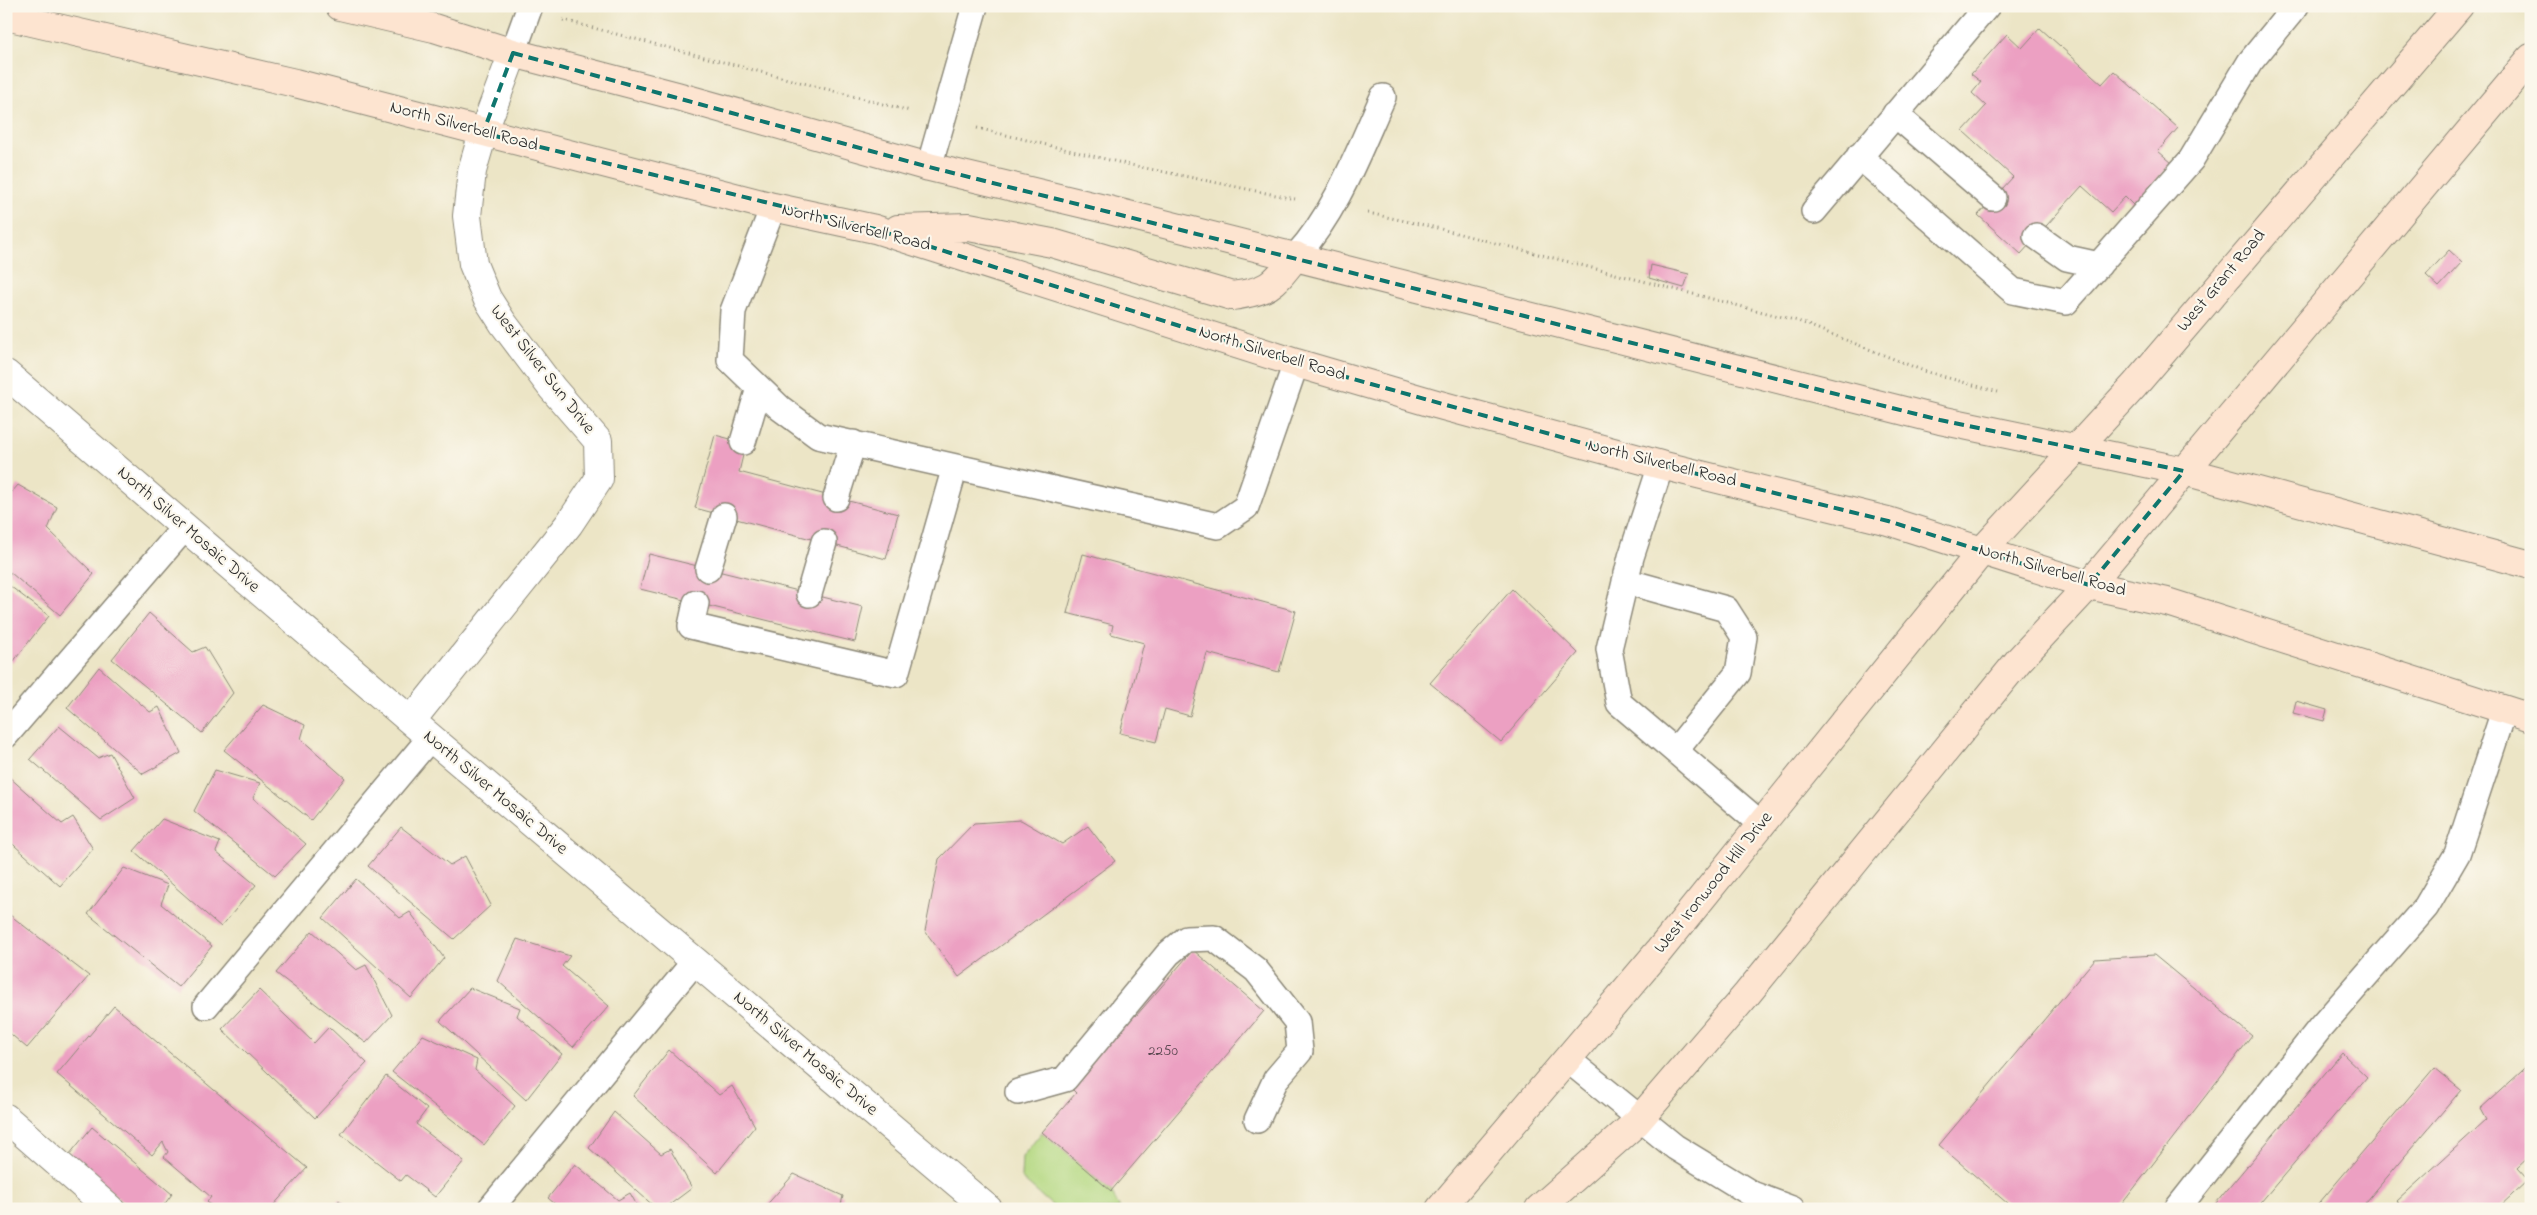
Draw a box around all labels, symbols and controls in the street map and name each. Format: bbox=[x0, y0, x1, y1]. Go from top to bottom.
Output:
street label: North Silverbell Road bbox=[387, 95, 541, 159]
street label: North Silverbell Road bbox=[779, 197, 933, 259]
street label: West Grant Road bbox=[2171, 224, 2273, 338]
street label: West Silver Sun Drive bbox=[483, 300, 601, 441]
street label: North Silverbell Road bbox=[1195, 319, 1349, 389]
street label: North Silverbell Road bbox=[1585, 433, 1739, 495]
street label: North Silver Mosaic Drive bbox=[111, 460, 266, 600]
street label: North Silverbell Road bbox=[1975, 537, 2129, 605]
street label: North Silver Mosaic Drive bbox=[417, 725, 574, 862]
street label: West Ironwood Hill Drive bbox=[1648, 805, 1780, 960]
street label: North Silver Mosaic Drive bbox=[727, 986, 884, 1123]
house number: 2250 bbox=[1148, 1040, 1178, 1062]

